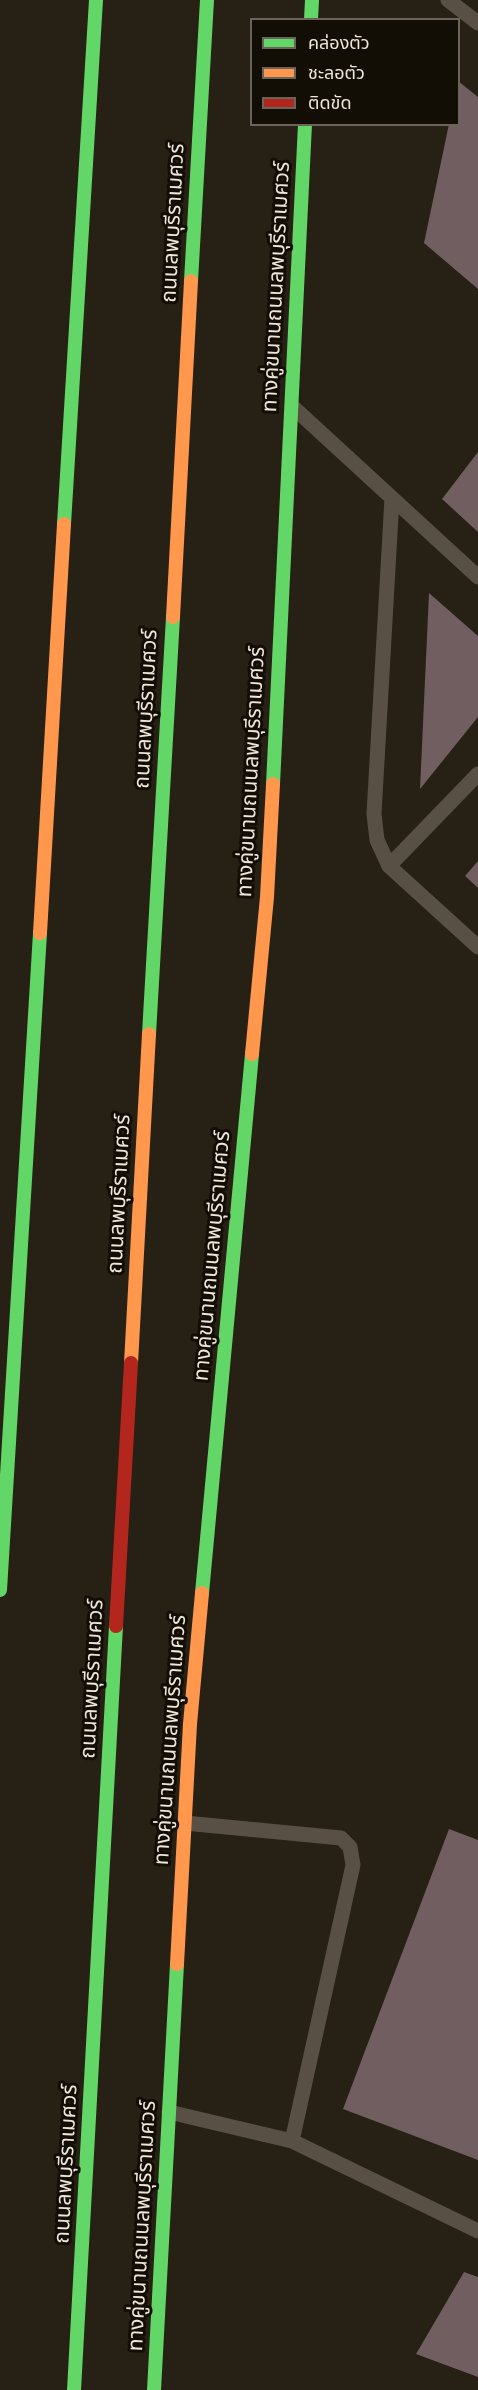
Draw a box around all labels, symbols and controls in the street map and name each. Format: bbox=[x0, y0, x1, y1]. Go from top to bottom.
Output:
legend bbox=[250, 18, 460, 126]
text: คล่องตัว bbox=[308, 32, 370, 53]
text: ชะลอตัว bbox=[308, 62, 365, 83]
text: ติดขัด bbox=[308, 92, 351, 113]
street label: ถนนลพบุรีราเมศวร์ bbox=[156, 143, 190, 303]
street label: ทางคู่ขนานถนนลพบุรีราเมศวร์ bbox=[257, 161, 295, 413]
street label: ถนนลพบุรีราเมศวร์ bbox=[129, 629, 163, 789]
street label: ทางคู่ขนานถนนลพบุรีราเมศวร์ bbox=[232, 646, 270, 898]
street label: ถนนลพบุรีราเมศวร์ bbox=[102, 1114, 136, 1274]
street label: ทางคู่ขนานถนนลพบุรีราเมศวร์ bbox=[189, 1130, 235, 1382]
street label: ถนนลพบุรีราเมศวร์ bbox=[75, 1599, 109, 1759]
street label: ทางคู่ขนานถนนลพบุรีราเมศวร์ bbox=[149, 1614, 191, 1866]
street label: ถนนลพบุรีราเมศวร์ bbox=[49, 2084, 83, 2244]
street label: ทางคู่ขนานถนนลพบุรีราเมศวร์ bbox=[123, 2100, 161, 2352]

